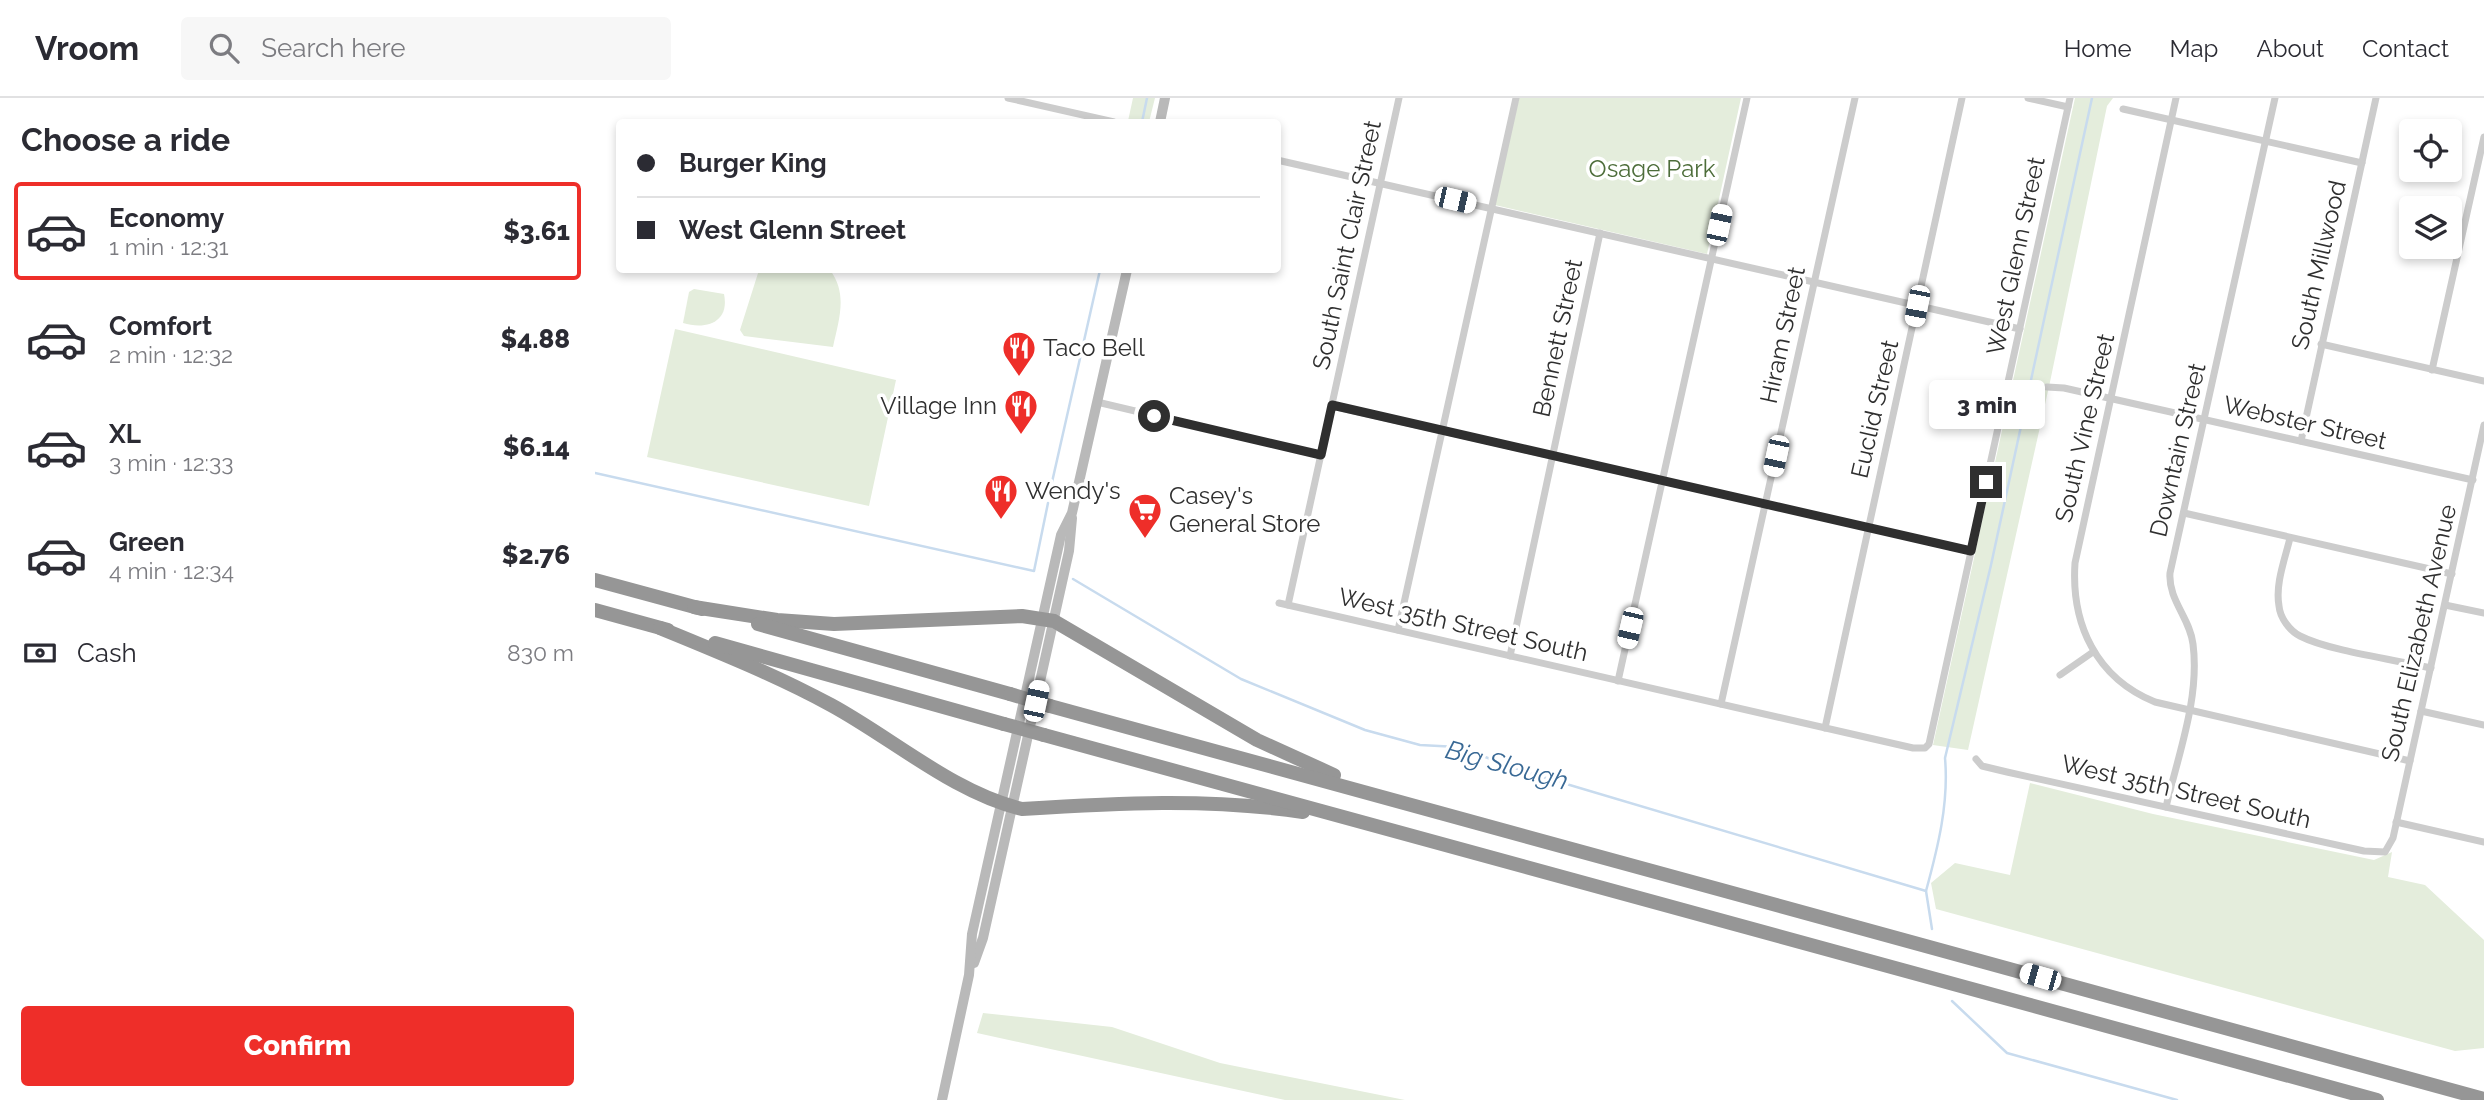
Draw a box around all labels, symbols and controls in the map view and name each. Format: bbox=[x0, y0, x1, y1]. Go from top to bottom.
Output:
search box bbox=[181, 17, 671, 80]
text: Vroom bbox=[35, 29, 139, 68]
icon: search bbox=[205, 29, 243, 67]
text: Search here bbox=[261, 33, 406, 63]
text: Home bbox=[2064, 34, 2132, 63]
text: Map bbox=[2170, 34, 2218, 63]
text: About bbox=[2256, 34, 2324, 63]
text: Contact bbox=[2362, 34, 2449, 63]
street label: South Saint Clair Street bbox=[1306, 118, 1387, 372]
map controls bbox=[2399, 119, 2462, 259]
button: locate bbox=[2399, 119, 2462, 182]
text: Choose a ride bbox=[21, 121, 230, 158]
text: Burger King bbox=[679, 148, 827, 178]
park label: Osage Park bbox=[1589, 154, 1716, 183]
street label: West Glenn Street bbox=[1980, 154, 2051, 358]
street label: South Millwood bbox=[2285, 177, 2352, 352]
car bbox=[1433, 185, 1478, 215]
button: layers bbox=[2399, 196, 2462, 259]
icon: car bbox=[25, 200, 88, 263]
car bbox=[1705, 202, 1734, 248]
text: Economy bbox=[109, 203, 224, 233]
text: West Glenn Street bbox=[679, 215, 906, 245]
text: $3.61 bbox=[503, 216, 570, 246]
text: 1 min · 12:31 bbox=[109, 233, 229, 260]
street label: Bennett Street bbox=[1527, 256, 1588, 420]
street label: Hiram Street bbox=[1754, 264, 1811, 406]
car bbox=[1903, 283, 1932, 329]
icon: car bbox=[25, 308, 88, 371]
text: Comfort bbox=[109, 311, 212, 341]
text: $4.88 bbox=[501, 324, 570, 354]
restaurant icon: Taco Bell bbox=[1000, 329, 1038, 378]
street label: South Vine Street bbox=[2049, 331, 2120, 525]
place label: Taco Bell bbox=[1043, 333, 1145, 362]
street label: Euclid Street bbox=[1845, 337, 1905, 481]
text: 2 min · 12:32 bbox=[109, 341, 233, 368]
street label: Downtain Street bbox=[2143, 360, 2212, 540]
callout: 3 min bbox=[1928, 380, 2044, 430]
restaurant icon: Village Inn bbox=[1002, 387, 1040, 436]
street label: Webster Street bbox=[2221, 390, 2389, 455]
place label: Village Inn bbox=[880, 391, 997, 420]
text: 3 min bbox=[1957, 391, 2017, 418]
route start bbox=[1138, 400, 1170, 432]
icon: car bbox=[25, 416, 88, 479]
text: XL bbox=[109, 419, 141, 449]
text: $6.14 bbox=[503, 432, 570, 462]
car bbox=[1762, 433, 1791, 479]
text: 3 min · 12:33 bbox=[109, 449, 234, 476]
route end bbox=[1970, 466, 2002, 498]
restaurant icon: Wendy's bbox=[982, 472, 1020, 521]
place label: Wendy's bbox=[1025, 476, 1121, 505]
place label: Casey's General Store bbox=[1169, 481, 1320, 538]
supermarket icon: Casey's General Store bbox=[1126, 491, 1164, 540]
street label: South Elizabeth Avenue bbox=[2375, 502, 2462, 764]
icon: car bbox=[25, 524, 88, 587]
text: Green bbox=[109, 527, 185, 557]
text: $2.76 bbox=[502, 540, 570, 570]
text: 4 min · 12:34 bbox=[109, 557, 234, 584]
street label: West 35th Street South bbox=[1336, 582, 1591, 667]
car bbox=[1616, 605, 1645, 651]
icon: cash bbox=[21, 634, 59, 672]
text: Cash bbox=[77, 638, 137, 668]
text: 830 m bbox=[507, 639, 574, 666]
car bbox=[1022, 678, 1051, 724]
water label: Big Slough bbox=[1442, 734, 1572, 796]
street label: West 35th Street South bbox=[2059, 749, 2314, 834]
car bbox=[2017, 961, 2064, 993]
button: Confirm bbox=[21, 1006, 574, 1086]

